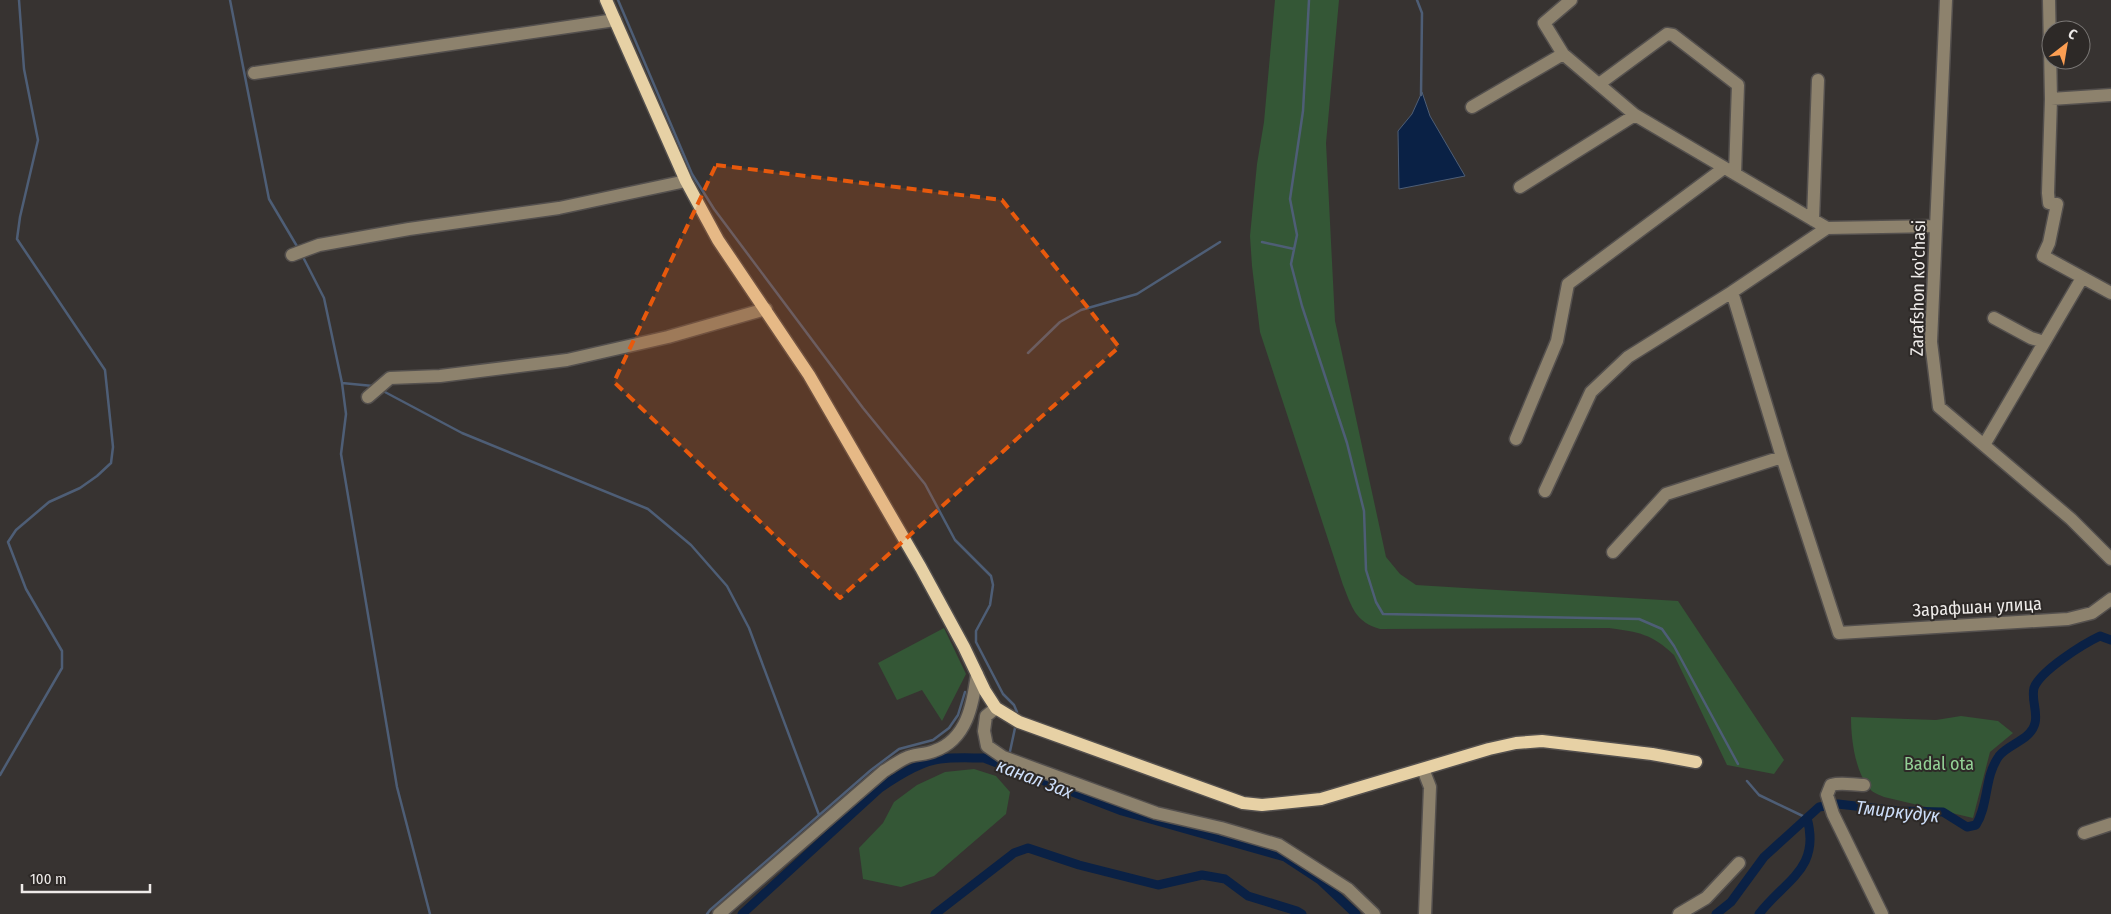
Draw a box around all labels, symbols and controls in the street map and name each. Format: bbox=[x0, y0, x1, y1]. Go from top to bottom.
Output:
north arrow bbox=[2041, 20, 2091, 70]
text: С bbox=[2065, 25, 2081, 44]
street label: Zarafshon ko'chasi bbox=[1906, 220, 1930, 356]
street label: Зарафшан улица bbox=[1912, 593, 2042, 621]
water label: канал Зах bbox=[993, 753, 1077, 804]
park label: Badal ota bbox=[1904, 753, 1974, 775]
water label: Тмиркудук bbox=[1855, 796, 1941, 827]
scale bar bbox=[22, 862, 150, 894]
text: 100 m bbox=[30, 870, 67, 888]

